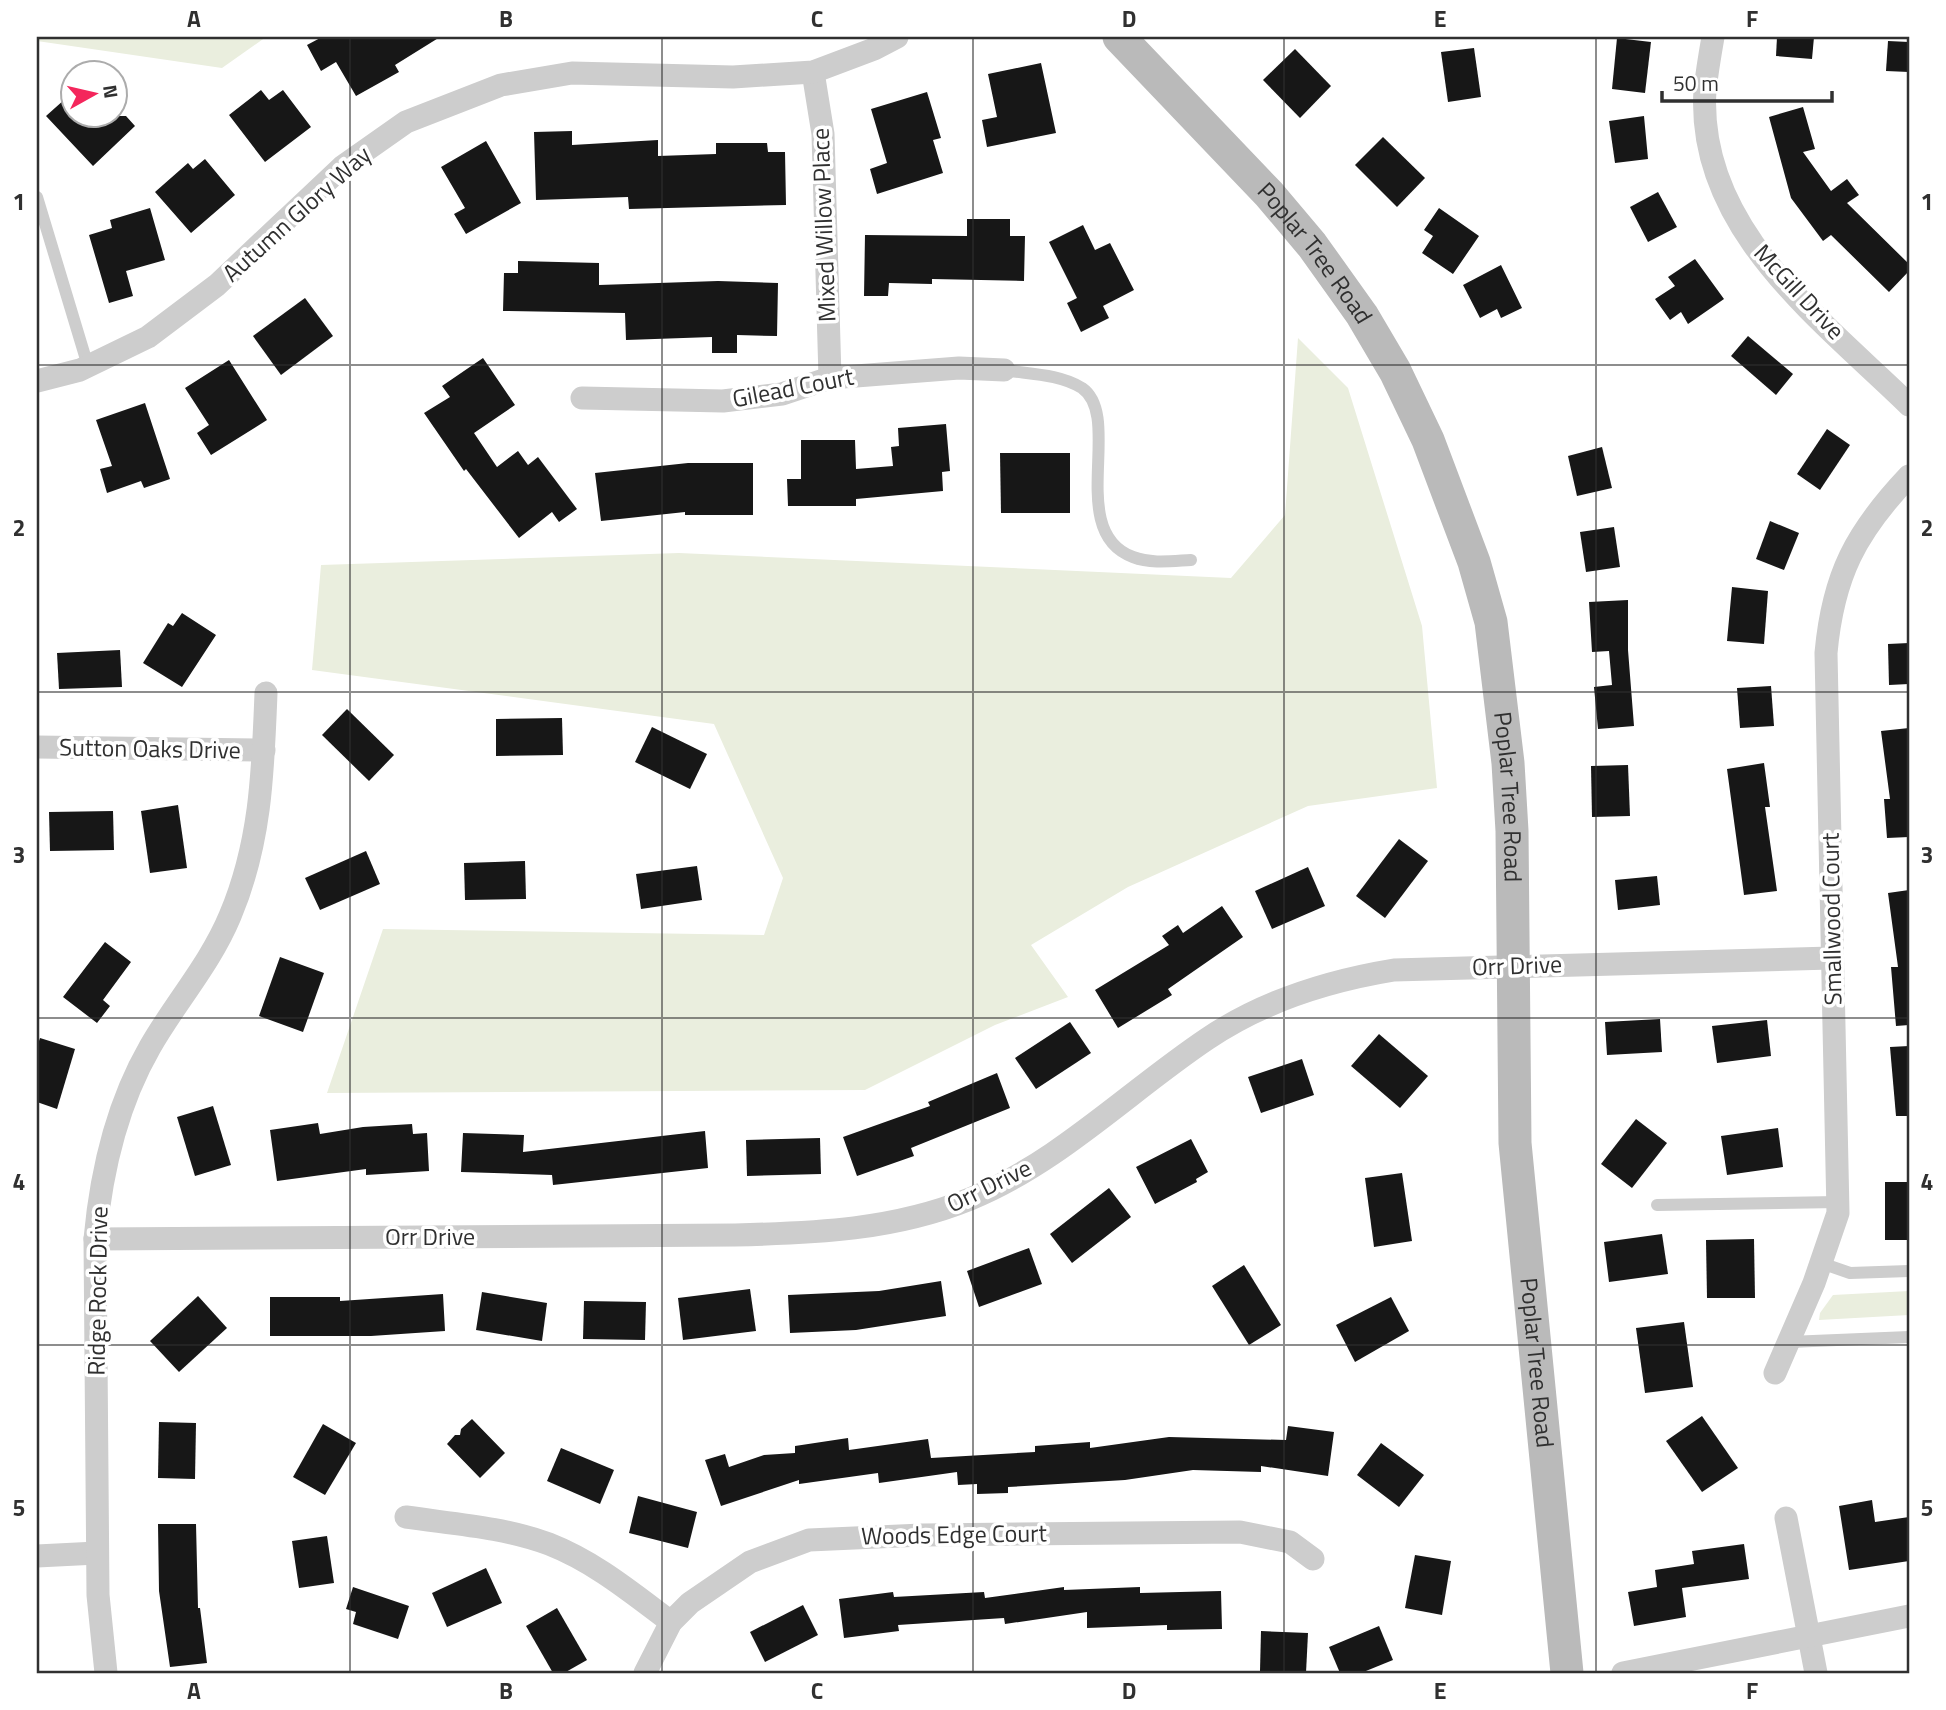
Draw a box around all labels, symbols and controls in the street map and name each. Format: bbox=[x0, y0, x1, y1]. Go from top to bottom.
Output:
text: A bbox=[187, 1, 201, 36]
text: B bbox=[499, 1, 513, 36]
text: C bbox=[811, 1, 823, 36]
text: D bbox=[1122, 1, 1136, 36]
text: E bbox=[1434, 1, 1446, 36]
text: F bbox=[1746, 1, 1758, 36]
north arrow bbox=[60, 60, 130, 130]
scale bar bbox=[1662, 60, 1832, 104]
text: 50 m bbox=[1673, 67, 1719, 99]
text: N bbox=[96, 83, 127, 100]
street label: Mixed Willow Place bbox=[802, 127, 844, 323]
street label: Autumn Glory Way bbox=[214, 136, 379, 290]
street label: Poplar Tree Road bbox=[1249, 173, 1382, 330]
text: 1 bbox=[13, 184, 25, 219]
text: 1 bbox=[1921, 184, 1933, 219]
street label: McGill Drive bbox=[1746, 235, 1854, 347]
street label: Gilead Court bbox=[729, 358, 857, 416]
text: 2 bbox=[13, 510, 25, 545]
text: 2 bbox=[1921, 510, 1933, 545]
street label: Poplar Tree Road bbox=[1485, 710, 1531, 882]
street label: Sutton Oaks Drive bbox=[59, 728, 241, 768]
street label: Smallwood Court bbox=[1811, 832, 1851, 1006]
text: 3 bbox=[13, 837, 25, 872]
text: 3 bbox=[1921, 837, 1933, 872]
street label: Orr Drive bbox=[1471, 945, 1563, 985]
street label: Orr Drive bbox=[940, 1149, 1037, 1221]
text: 4 bbox=[13, 1164, 25, 1199]
text: 4 bbox=[1921, 1164, 1933, 1199]
street label: Ridge Rock Drive bbox=[78, 1206, 116, 1376]
street label: Orr Drive bbox=[385, 1218, 475, 1254]
street label: Poplar Tree Road bbox=[1511, 1276, 1564, 1449]
text: 5 bbox=[13, 1490, 25, 1525]
text: 5 bbox=[1921, 1490, 1933, 1525]
street label: Woods Edge Court bbox=[861, 1514, 1048, 1554]
text: A bbox=[187, 1673, 201, 1708]
text: B bbox=[499, 1673, 513, 1708]
text: C bbox=[811, 1673, 823, 1708]
text: D bbox=[1122, 1673, 1136, 1708]
text: E bbox=[1434, 1673, 1446, 1708]
text: F bbox=[1746, 1673, 1758, 1708]

